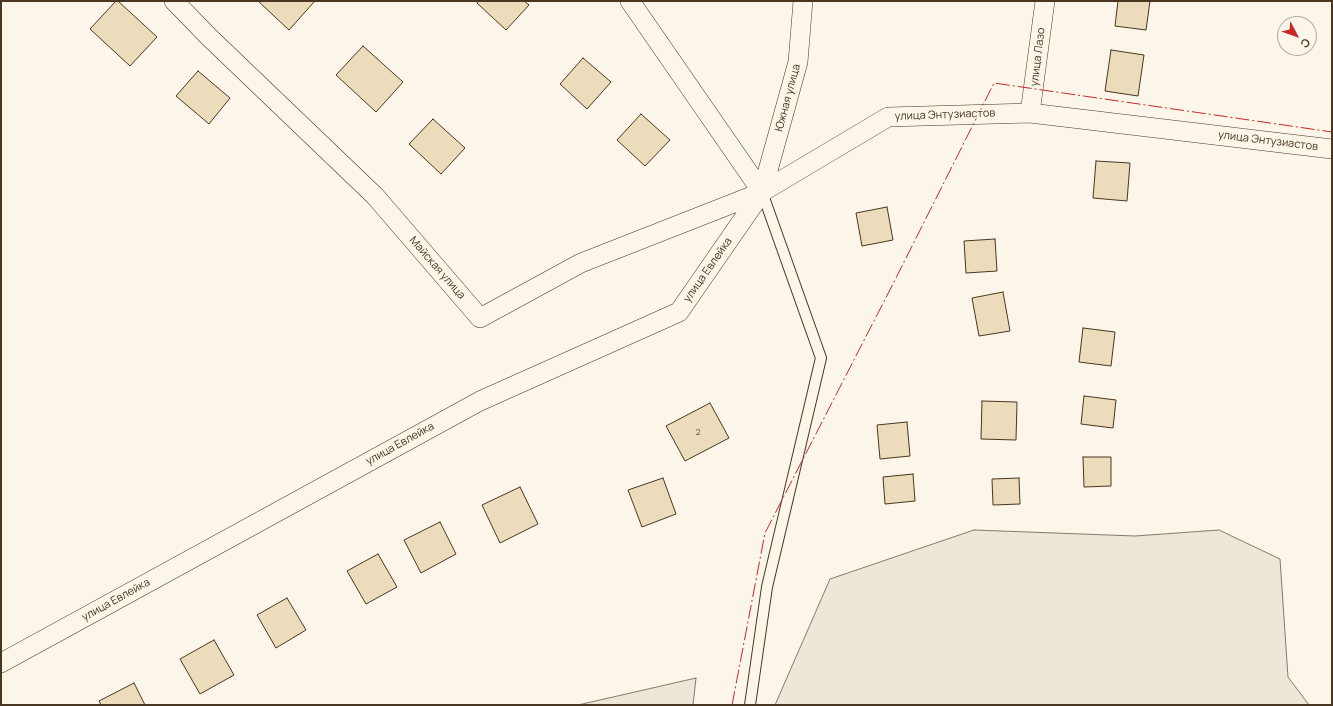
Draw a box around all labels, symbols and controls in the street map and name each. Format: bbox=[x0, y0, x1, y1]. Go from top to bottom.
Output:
north arrow bbox=[1277, 16, 1317, 56]
street label: улица Лазо bbox=[1028, 27, 1048, 87]
text: С bbox=[1297, 36, 1314, 52]
street label: Южная улица bbox=[773, 63, 803, 133]
street label: улица Энтузиастов bbox=[895, 107, 995, 123]
street label: улица Энтузиастов bbox=[1217, 128, 1319, 154]
street label: Майская улица bbox=[406, 234, 468, 302]
street label: улица Евлейка bbox=[681, 235, 735, 305]
street label: улица Евлейка bbox=[364, 420, 436, 468]
house number: 2 bbox=[695, 427, 701, 437]
street label: улица Евлейка bbox=[80, 576, 152, 624]

